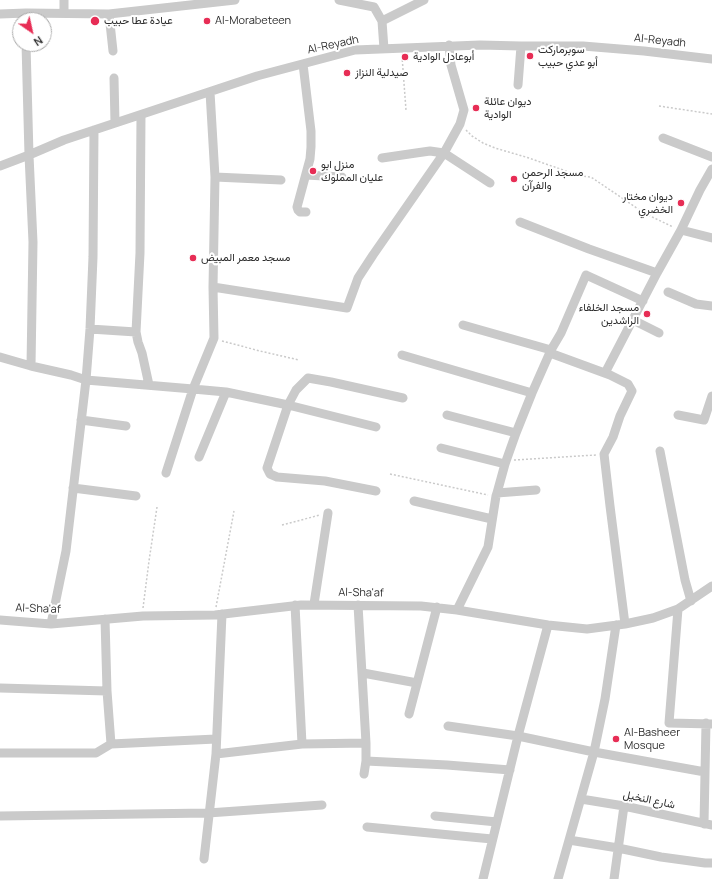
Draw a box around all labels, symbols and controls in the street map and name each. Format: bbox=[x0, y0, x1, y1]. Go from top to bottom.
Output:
north arrow bbox=[12, 12, 52, 52]
place label: عيادة عطا حبيب bbox=[104, 14, 173, 28]
place label: Al-Morabeteen bbox=[215, 14, 291, 28]
marker: عيادة عطا حبيب bbox=[89, 15, 101, 27]
marker: Al-Morabeteen bbox=[202, 16, 212, 26]
street label: Al-Reyadh bbox=[633, 32, 687, 50]
text: N bbox=[31, 33, 46, 50]
street label: Al-Reyadh bbox=[306, 33, 360, 57]
place label: سوبرماركت أبو عدي حبيب bbox=[538, 43, 598, 69]
place label: أبوعادل الوادية bbox=[413, 50, 474, 64]
marker: سوبرماركت أبو عدي حبيب bbox=[525, 51, 535, 61]
marker: أبوعادل الوادية bbox=[400, 52, 410, 62]
place label: صيدلية النزاز bbox=[355, 66, 408, 80]
marker: صيدلية النزاز bbox=[342, 68, 352, 78]
place label: ديوان عائلة الوادية bbox=[484, 95, 532, 121]
marker: ديوان عائلة الوادية bbox=[471, 103, 481, 113]
place label: منزل ابو عليان المملوك bbox=[321, 158, 383, 184]
marker: منزل ابو عليان المملوك bbox=[308, 166, 318, 176]
place label: مسجد الرحمن والفرآن bbox=[522, 166, 583, 192]
marker: مسجد الرحمن والفرآن bbox=[509, 174, 519, 184]
place label: ديوان مختار الخضري bbox=[622, 190, 673, 216]
marker: ديوان مختار الخضري bbox=[676, 198, 686, 208]
place label: مسجد معمر المبيض bbox=[201, 251, 290, 265]
marker: مسجد معمر المبيض bbox=[188, 253, 198, 263]
place label: مسجد الخلفاء الراشدين bbox=[579, 301, 639, 327]
marker: مسجد الخلفاء الراشدين bbox=[642, 309, 652, 319]
street label: Al-Sha'af bbox=[338, 586, 384, 600]
street label: Al-Sha'af bbox=[15, 602, 61, 616]
place label: Al-Basheer Mosque bbox=[624, 726, 680, 752]
marker: Al-Basheer Mosque bbox=[611, 734, 621, 744]
street label: شارع النخيل bbox=[622, 788, 676, 812]

